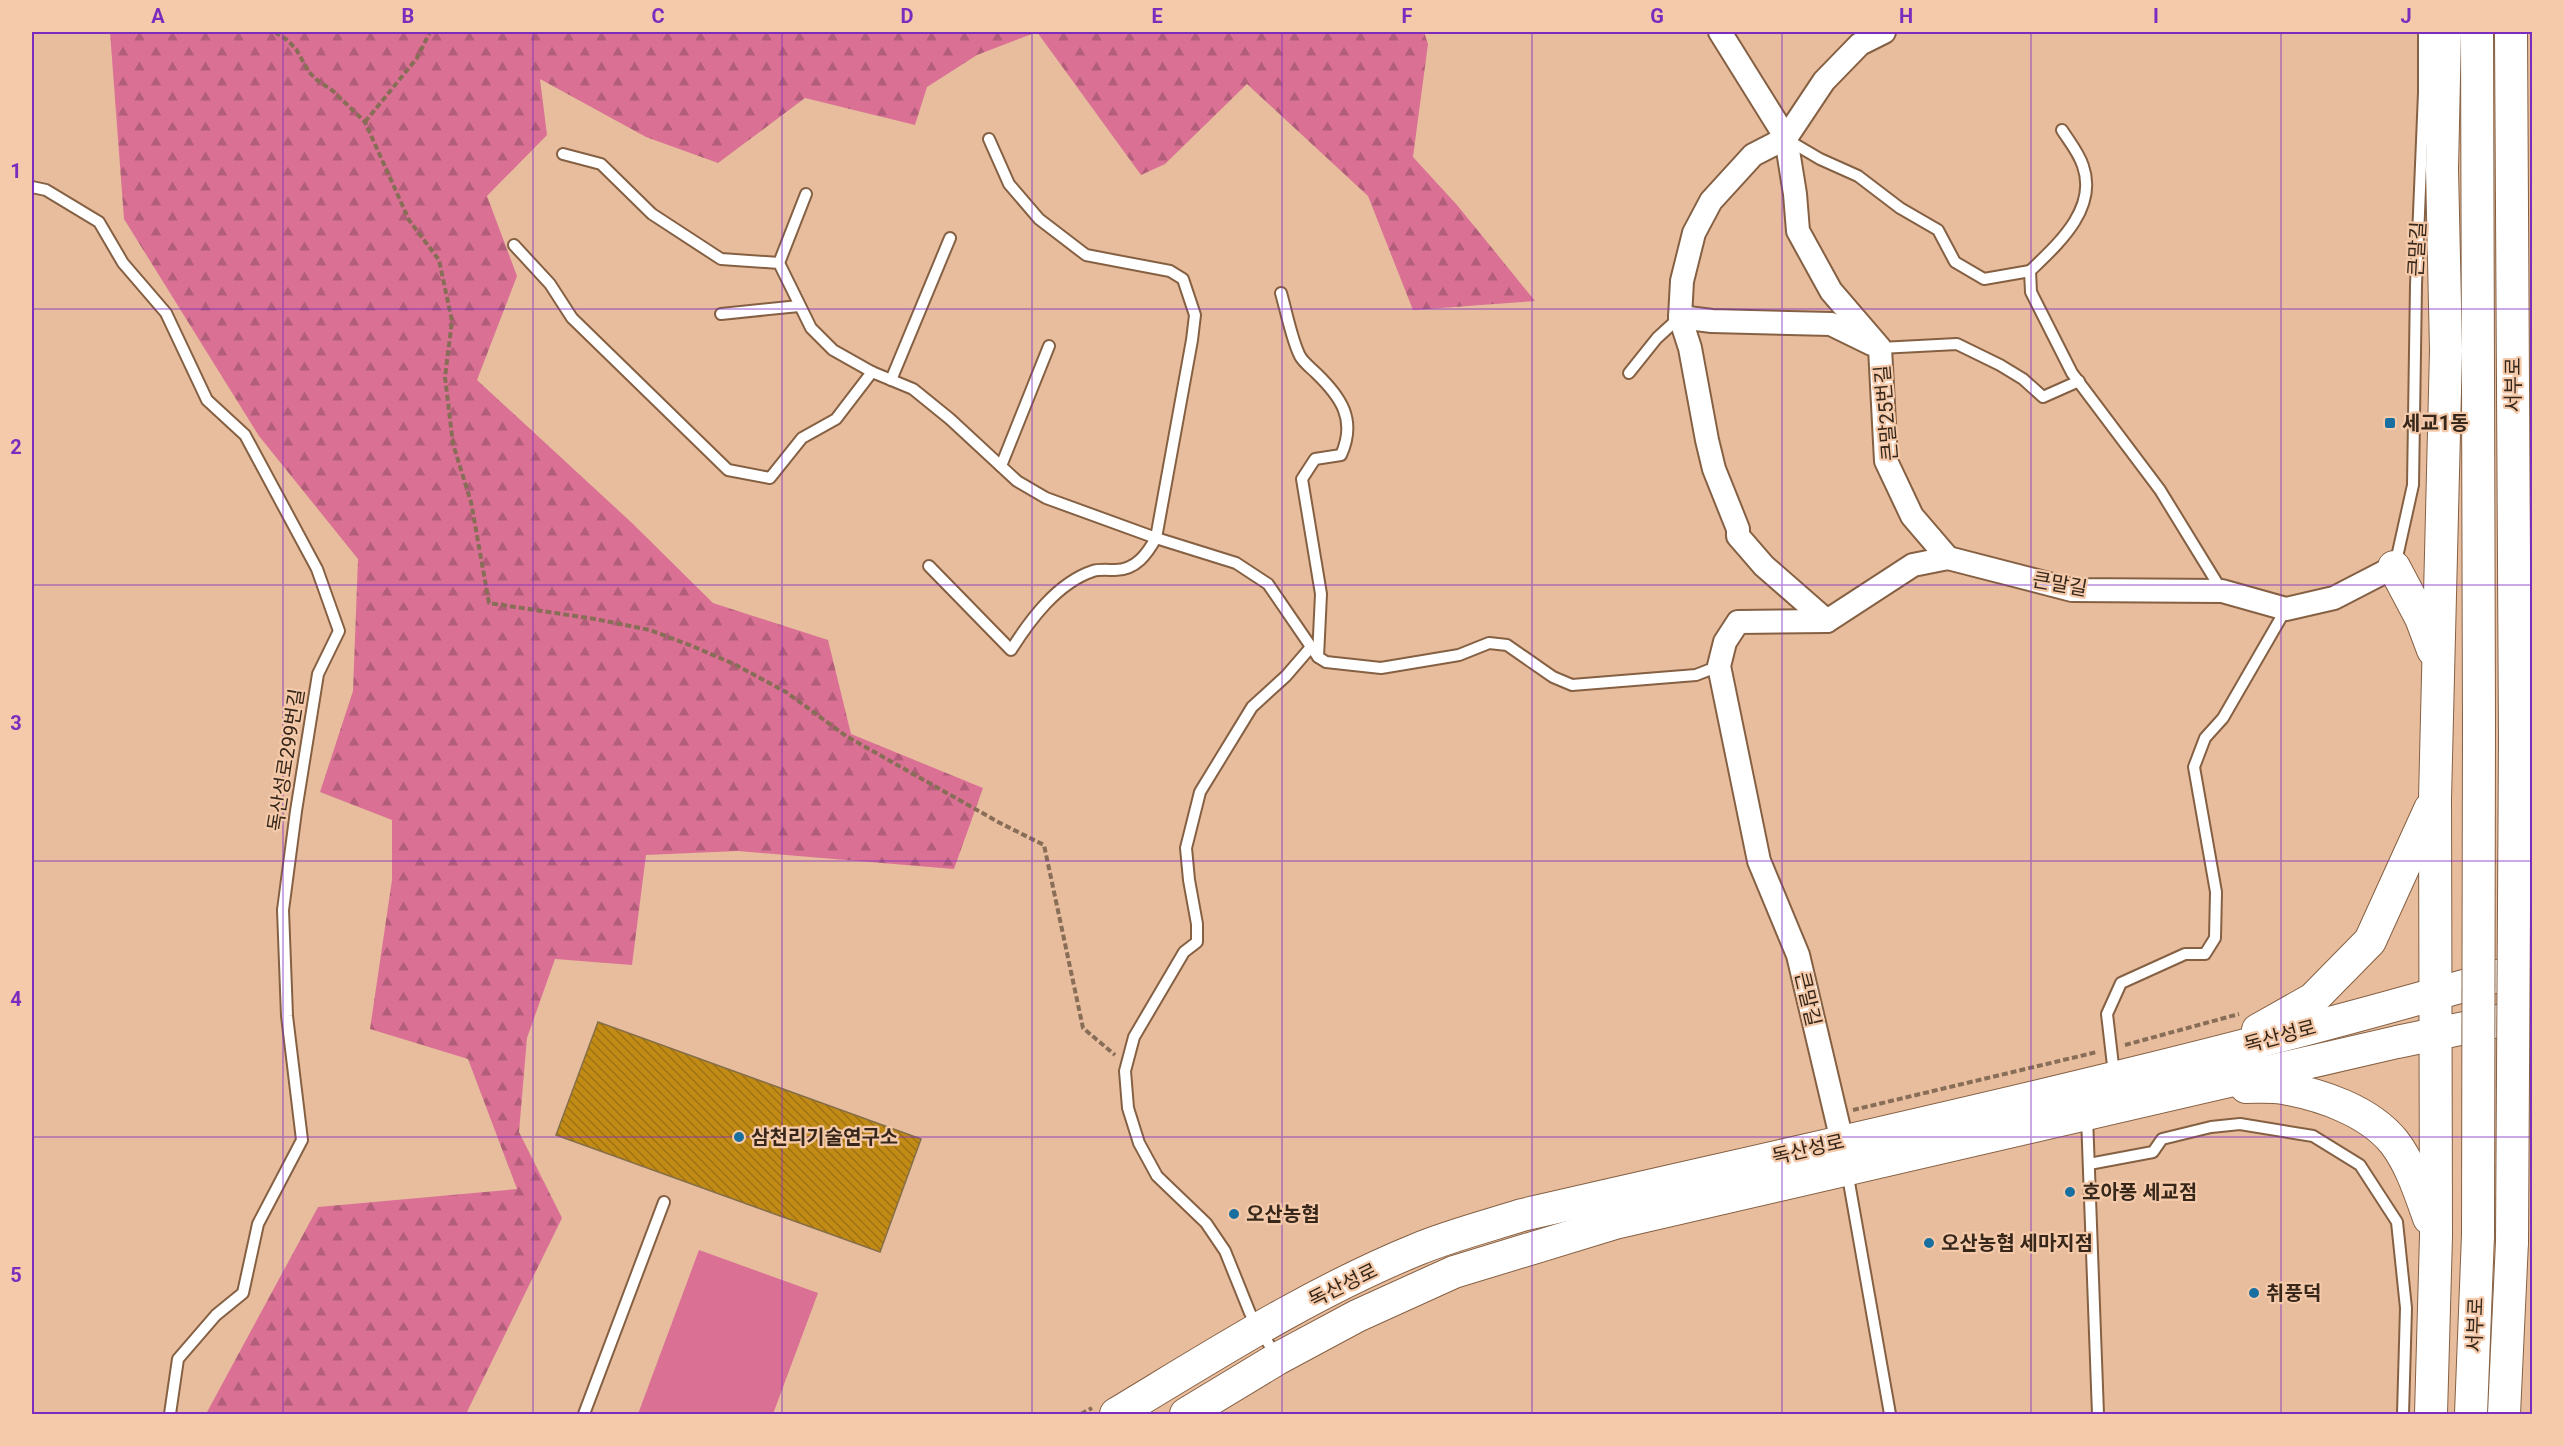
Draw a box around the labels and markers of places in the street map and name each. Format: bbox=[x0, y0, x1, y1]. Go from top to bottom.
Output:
place label: 세교1동 bbox=[2402, 411, 2469, 435]
marker: 세교1동 bbox=[2383, 416, 2397, 430]
place label: 삼천리기술연구소 bbox=[751, 1125, 898, 1149]
marker: 삼천리기술연구소 bbox=[732, 1130, 746, 1144]
place label: 호아퐁 세교점 bbox=[2082, 1180, 2197, 1204]
marker: 호아퐁 세교점 bbox=[2063, 1185, 2077, 1199]
place label: 오산농협 bbox=[1246, 1202, 1320, 1226]
marker: 오산농협 bbox=[1227, 1207, 1241, 1221]
place label: 오산농협 세마지점 bbox=[1941, 1231, 2093, 1255]
marker: 오산농협 세마지점 bbox=[1922, 1236, 1936, 1250]
place label: 취풍덕 bbox=[2266, 1281, 2321, 1305]
marker: 취풍덕 bbox=[2247, 1286, 2261, 1300]

